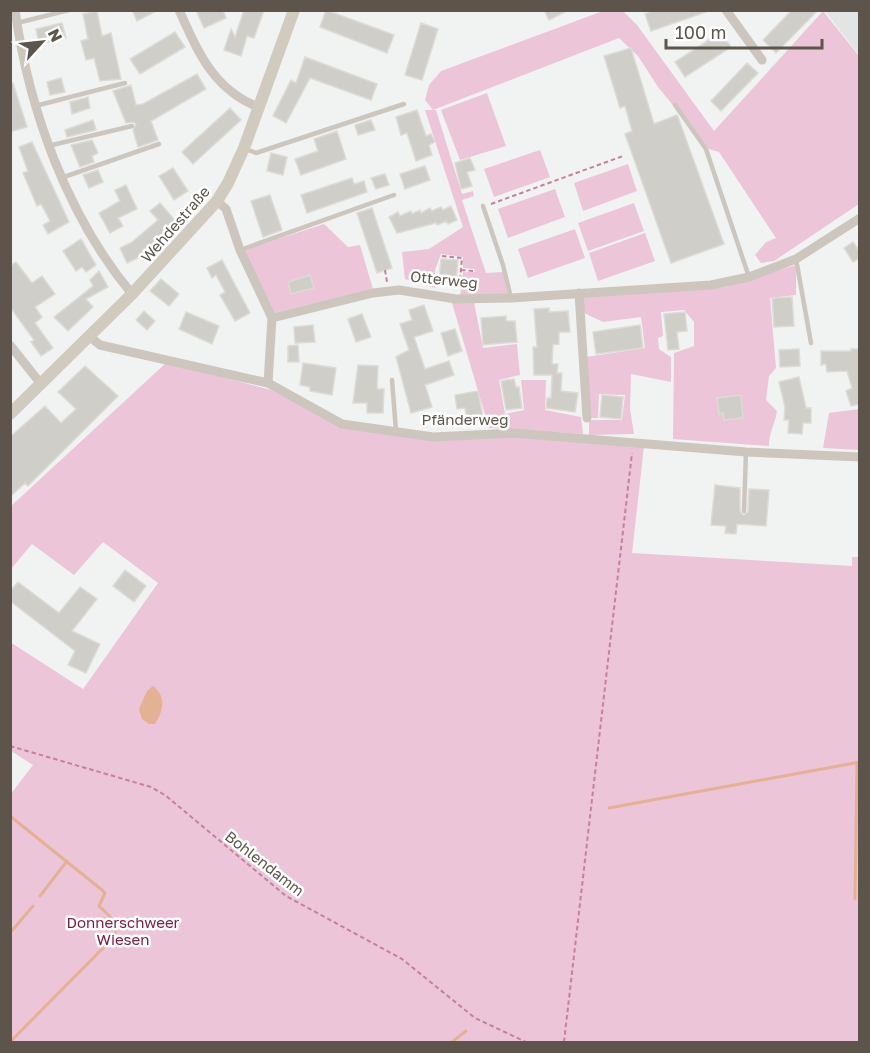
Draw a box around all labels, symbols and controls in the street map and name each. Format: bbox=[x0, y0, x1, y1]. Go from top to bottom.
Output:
north arrow bbox=[12, 12, 72, 72]
scale bar bbox=[666, 12, 822, 50]
text: 100 m bbox=[675, 21, 726, 43]
text: N bbox=[44, 25, 67, 45]
street label: Wehdestraße bbox=[137, 182, 213, 266]
street label: Otterweg bbox=[409, 267, 479, 291]
street label: Pfänderweg bbox=[422, 410, 508, 428]
street label: Bohlendamm bbox=[222, 827, 308, 899]
park label: Donnerschweer Wiesen bbox=[67, 913, 180, 948]

